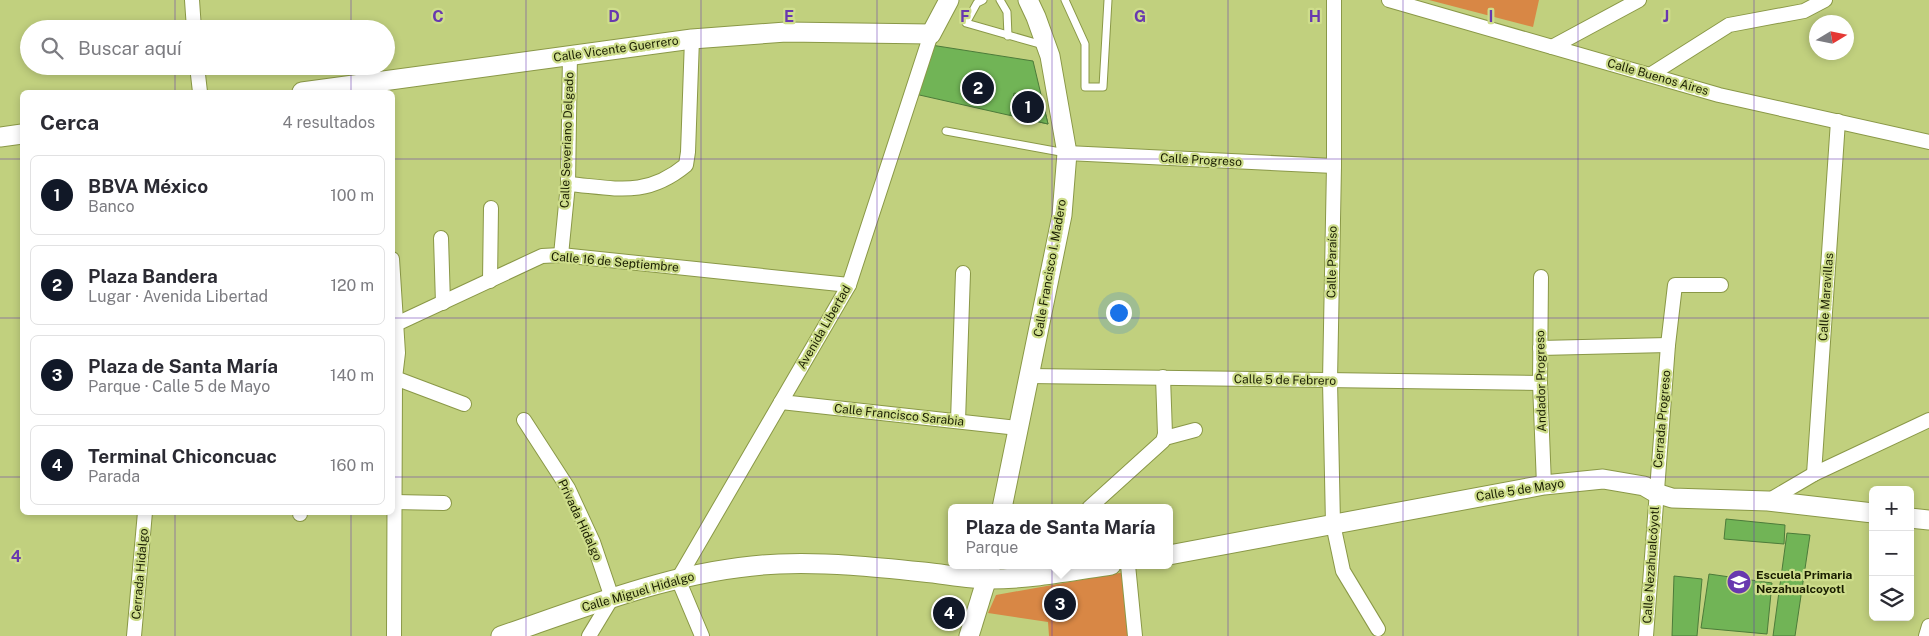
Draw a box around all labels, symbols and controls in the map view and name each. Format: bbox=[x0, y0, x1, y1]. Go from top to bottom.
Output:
text: C bbox=[432, 7, 444, 26]
text: D bbox=[608, 7, 620, 26]
text: E bbox=[784, 7, 794, 26]
text: F bbox=[960, 7, 970, 26]
text: G bbox=[1134, 7, 1146, 26]
text: H bbox=[1309, 7, 1321, 26]
text: I bbox=[1489, 7, 1493, 26]
text: J bbox=[1663, 7, 1669, 26]
north arrow bbox=[1809, 15, 1854, 60]
search box bbox=[20, 20, 395, 75]
street label: Calle Vicente Guerrero bbox=[553, 33, 680, 65]
icon: search bbox=[38, 34, 66, 62]
text: Buscar aquí bbox=[78, 37, 182, 59]
street label: Calle Buenos Aires bbox=[1606, 56, 1710, 98]
pin: 2 bbox=[962, 69, 994, 107]
street label: Calle Severiano Delgado bbox=[558, 71, 576, 208]
pin: 1 bbox=[1012, 88, 1044, 126]
text: Cerca bbox=[40, 110, 99, 135]
text: 4 resultados bbox=[283, 113, 375, 132]
street label: Calle Progreso bbox=[1160, 151, 1242, 169]
text: BBVA México bbox=[88, 175, 208, 197]
text: 1 bbox=[54, 186, 60, 205]
text: 100 m bbox=[330, 186, 374, 205]
text: Banco bbox=[88, 197, 135, 216]
street label: Calle Francisco I. Madero bbox=[1031, 198, 1069, 338]
street label: Calle Paraíso bbox=[1324, 226, 1340, 298]
street label: Calle 16 de Septiembre bbox=[551, 249, 680, 275]
street label: Calle Maravillas bbox=[1816, 253, 1836, 341]
text: Plaza Bandera bbox=[88, 265, 218, 287]
text: 2 bbox=[52, 276, 62, 295]
text: 120 m bbox=[330, 276, 374, 295]
street label: Avenida Libertad bbox=[794, 283, 854, 371]
text: Lugar · Avenida Libertad bbox=[88, 287, 268, 306]
your location bbox=[1106, 300, 1132, 326]
street label: Andador Progreso bbox=[1533, 330, 1549, 432]
text: Plaza de Santa María bbox=[88, 355, 278, 377]
text: 3 bbox=[52, 366, 62, 385]
text: 140 m bbox=[330, 366, 374, 385]
street label: Cerrada Progreso bbox=[1651, 369, 1673, 469]
street label: Calle 5 de Febrero bbox=[1234, 372, 1336, 388]
text: Parque · Calle 5 de Mayo bbox=[88, 377, 270, 396]
street label: Calle Francisco Sarabia bbox=[833, 401, 965, 429]
text: Terminal Chiconcuac bbox=[88, 445, 277, 467]
text: 4 bbox=[52, 456, 62, 475]
text: 160 m bbox=[330, 456, 374, 475]
text: Parada bbox=[88, 467, 140, 486]
street label: Calle 5 de Mayo bbox=[1475, 476, 1565, 504]
street label: Privada Hidalgo bbox=[555, 477, 605, 563]
map controls bbox=[1869, 486, 1914, 621]
button: + bbox=[1869, 486, 1914, 531]
popup bbox=[948, 504, 1173, 569]
street label: Calle Nezahualcóyotl bbox=[1640, 506, 1662, 624]
text: Plaza de Santa María bbox=[966, 516, 1155, 538]
street label: Cerrada Hidalgo bbox=[129, 528, 151, 620]
button: − bbox=[1869, 531, 1914, 576]
text: Parque bbox=[966, 538, 1018, 557]
text: 4 bbox=[11, 547, 22, 566]
place label: Escuela Primaria Nezahualcoyotl bbox=[1756, 568, 1853, 596]
street label: Calle Miguel Hidalgo bbox=[580, 569, 696, 615]
school or university icon: Escuela Primaria Nezahualcoyotl bbox=[1726, 569, 1752, 595]
button: layers bbox=[1869, 576, 1914, 621]
pin: 3 bbox=[1044, 585, 1076, 623]
pin: 4 bbox=[933, 594, 965, 632]

